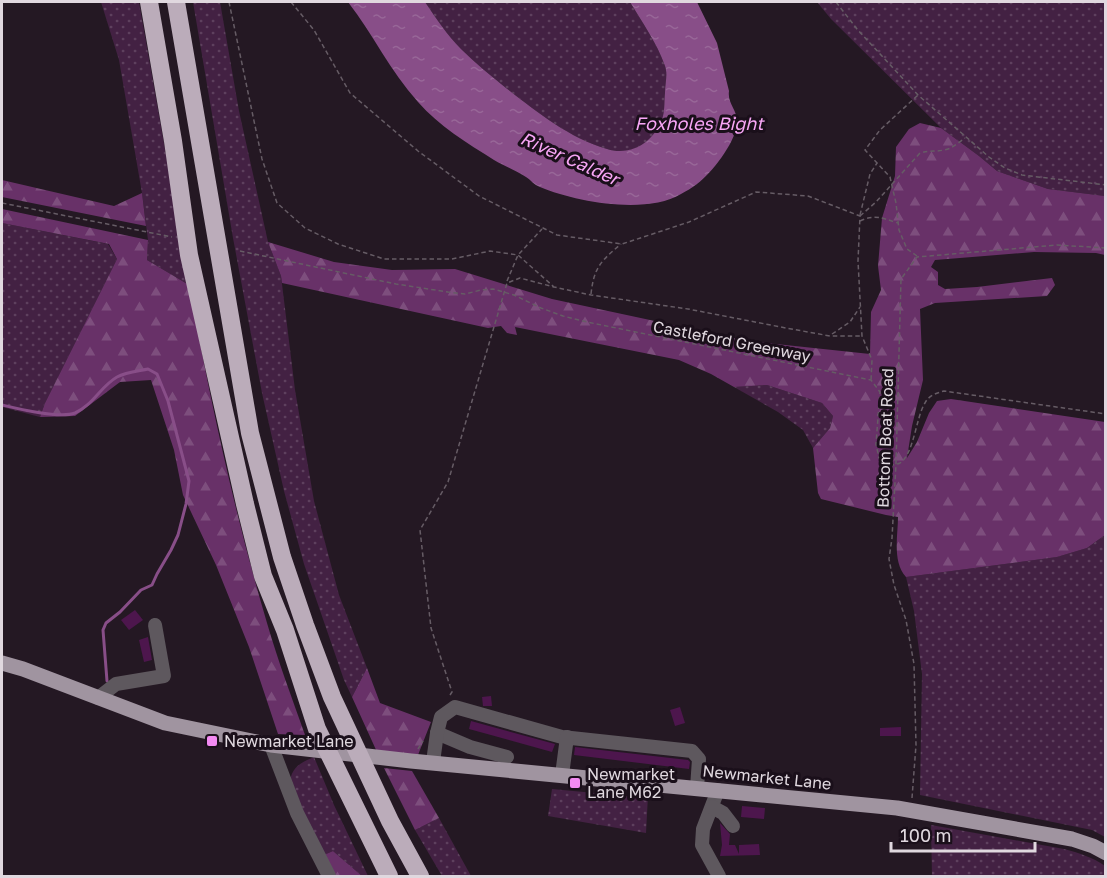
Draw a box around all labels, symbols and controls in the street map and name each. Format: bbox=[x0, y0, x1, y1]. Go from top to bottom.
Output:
water label: Foxholes Bight bbox=[635, 112, 765, 134]
water label: River Calder bbox=[517, 127, 625, 191]
street label: Castleford Greenway bbox=[652, 316, 812, 366]
street label: Bottom Boat Road bbox=[873, 368, 897, 508]
place label: Newmarket Lane bbox=[224, 731, 354, 751]
marker: Newmarket Lane bbox=[205, 734, 219, 748]
street label: Newmarket Lane bbox=[702, 760, 832, 794]
place label: Newmarket Lane M62 bbox=[587, 764, 675, 802]
marker: Newmarket Lane M62 bbox=[568, 776, 582, 790]
scale bar bbox=[891, 815, 1035, 853]
text: 100 m bbox=[900, 824, 951, 846]

